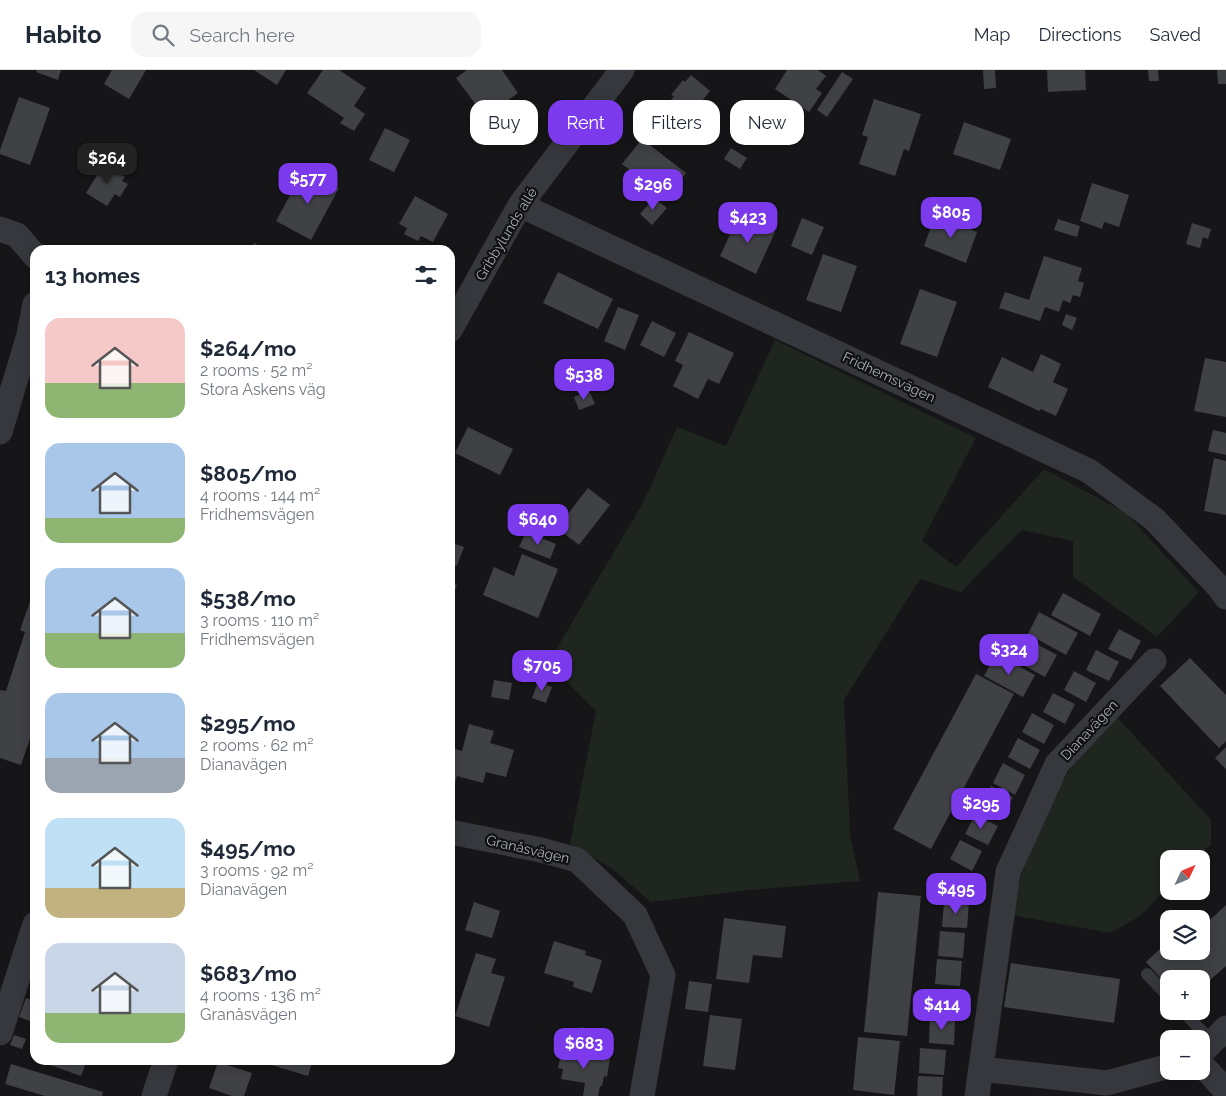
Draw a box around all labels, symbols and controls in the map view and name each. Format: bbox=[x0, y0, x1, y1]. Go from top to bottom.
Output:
search box bbox=[131, 12, 481, 57]
text: Habito bbox=[25, 20, 101, 49]
icon: search bbox=[149, 21, 177, 49]
text: Search here bbox=[189, 24, 295, 46]
text: Map bbox=[974, 24, 1010, 45]
text: Directions bbox=[1038, 24, 1122, 45]
text: Saved bbox=[1150, 24, 1201, 45]
chip: Buy bbox=[470, 100, 538, 145]
chip: Rent bbox=[548, 100, 623, 145]
chip: Filters bbox=[633, 100, 720, 145]
chip: New bbox=[730, 100, 804, 145]
pin: $264 bbox=[77, 142, 137, 185]
text: $264 bbox=[88, 149, 126, 168]
pin: $577 bbox=[278, 162, 338, 205]
pin: $296 bbox=[623, 168, 683, 211]
text: $577 bbox=[289, 169, 327, 188]
text: $296 bbox=[634, 175, 672, 194]
street label: Gribbylunds allé bbox=[472, 185, 540, 283]
pin: $805 bbox=[921, 196, 981, 239]
pin: $423 bbox=[718, 202, 778, 244]
text: $805 bbox=[932, 203, 970, 222]
text: $423 bbox=[729, 208, 767, 227]
icon: filters bbox=[412, 261, 440, 289]
text: 13 homes bbox=[45, 263, 140, 288]
text: $264/mo bbox=[200, 336, 296, 361]
icon: home bbox=[85, 338, 145, 398]
street label: Fridhemsvägen bbox=[840, 349, 938, 405]
pin: $538 bbox=[554, 358, 614, 401]
text: 2 rooms · 52 m² bbox=[200, 361, 312, 380]
text: $538 bbox=[565, 365, 603, 384]
text: Stora Askens väg bbox=[200, 380, 326, 399]
text: $805/mo bbox=[200, 461, 297, 486]
icon: home bbox=[85, 463, 145, 523]
text: 4 rooms · 144 m² bbox=[200, 486, 320, 505]
pin: $640 bbox=[508, 504, 568, 546]
text: Fridhemsvägen bbox=[200, 505, 315, 524]
text: $640 bbox=[519, 510, 557, 529]
text: $538/mo bbox=[200, 586, 296, 611]
icon: home bbox=[85, 588, 145, 648]
text: 3 rooms · 110 m² bbox=[200, 611, 319, 630]
text: Fridhemsvägen bbox=[200, 630, 315, 649]
pin: $324 bbox=[979, 634, 1039, 676]
text: $324 bbox=[990, 640, 1028, 659]
pin: $705 bbox=[512, 650, 572, 692]
text: $705 bbox=[523, 656, 561, 675]
street label: Dianavägen bbox=[1057, 697, 1121, 763]
text: $295/mo bbox=[200, 711, 295, 736]
icon: home bbox=[85, 713, 145, 773]
text: 2 rooms · 62 m² bbox=[200, 736, 313, 755]
text: Dianavägen bbox=[200, 755, 287, 774]
pin: $295 bbox=[951, 788, 1011, 830]
text: $295 bbox=[962, 794, 1000, 813]
street label: Granåsvägen bbox=[485, 832, 571, 866]
text: $495/mo bbox=[200, 836, 296, 861]
icon: home bbox=[85, 838, 145, 898]
north arrow bbox=[1160, 850, 1210, 900]
map controls bbox=[1160, 850, 1210, 1080]
text: 3 rooms · 92 m² bbox=[200, 861, 313, 880]
pin: $495 bbox=[926, 872, 986, 915]
text: $495 bbox=[937, 879, 975, 898]
text: Dianavägen bbox=[200, 880, 287, 899]
button: layers bbox=[1160, 910, 1210, 960]
text: $683/mo bbox=[200, 961, 297, 986]
icon: home bbox=[85, 963, 145, 1023]
button: + bbox=[1160, 970, 1210, 1020]
text: 4 rooms · 136 m² bbox=[200, 986, 321, 1005]
pin: $414 bbox=[912, 988, 972, 1031]
text: $414 bbox=[924, 995, 960, 1014]
text: Granåsvägen bbox=[200, 1005, 297, 1024]
pin: $683 bbox=[554, 1028, 614, 1070]
button: − bbox=[1160, 1030, 1210, 1080]
text: $683 bbox=[565, 1034, 603, 1053]

